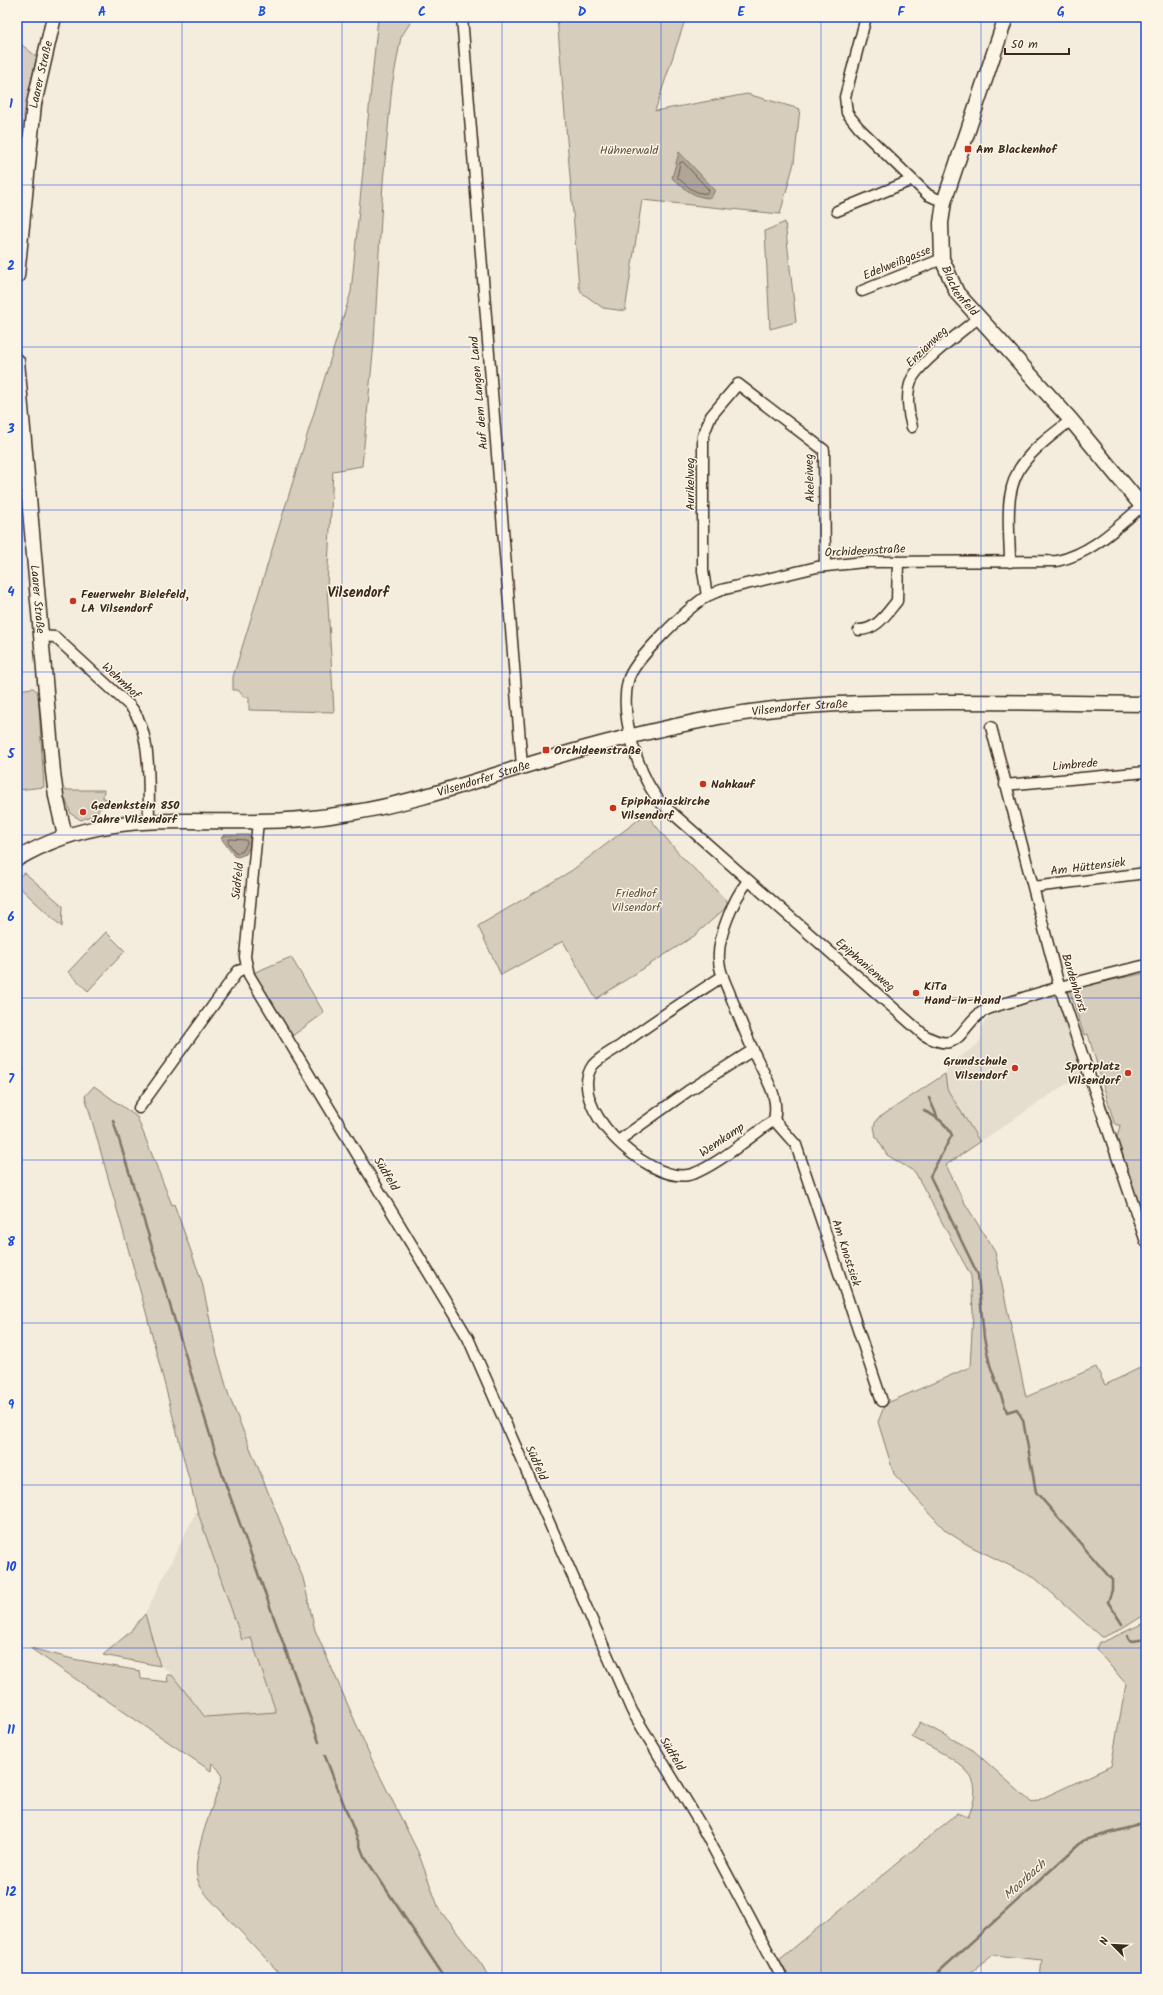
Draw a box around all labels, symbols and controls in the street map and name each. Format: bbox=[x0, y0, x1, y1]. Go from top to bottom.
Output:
text: A bbox=[98, 2, 106, 23]
text: B bbox=[258, 2, 266, 23]
text: C bbox=[418, 2, 426, 23]
text: D bbox=[578, 2, 587, 23]
text: E bbox=[737, 2, 745, 23]
text: F bbox=[897, 2, 905, 23]
text: G bbox=[1057, 2, 1065, 23]
scale bar bbox=[1005, 30, 1069, 56]
text: 50 m bbox=[1011, 35, 1038, 54]
street label: Laarer Straße bbox=[24, 38, 58, 109]
text: 1 bbox=[9, 94, 13, 115]
place label: Am Blackenhof bbox=[976, 140, 1058, 159]
park label: Hühnerwald bbox=[600, 141, 659, 160]
marker: Am Blackenhof bbox=[963, 144, 973, 154]
street label: Edelweißgasse bbox=[860, 241, 934, 285]
text: 2 bbox=[7, 256, 15, 277]
street label: Blackenfeld bbox=[936, 262, 984, 321]
street label: Enzianweg bbox=[901, 322, 953, 372]
street label: Auf dem Langen Land bbox=[464, 335, 493, 450]
text: 3 bbox=[6, 419, 15, 440]
street label: Akeleiweg bbox=[800, 453, 820, 503]
street label: Aurikelweg bbox=[681, 457, 700, 511]
street label: Orchideenstraße bbox=[824, 539, 906, 563]
street label: Laarer Straße bbox=[25, 564, 50, 635]
text: 4 bbox=[7, 582, 15, 603]
district label: Vilsendorf bbox=[327, 582, 390, 604]
place label: Feuerwehr Bielefeld, LA Vilsendorf bbox=[81, 585, 189, 618]
marker: Feuerwehr Bielefeld, LA Vilsendorf bbox=[68, 596, 78, 606]
street label: Wehmhof bbox=[97, 658, 146, 705]
street label: Vilsendorfer Straße bbox=[751, 694, 849, 721]
place label: Orchideenstraße bbox=[554, 741, 641, 760]
text: 5 bbox=[7, 744, 16, 765]
marker: Orchideenstraße bbox=[541, 745, 551, 755]
street label: Limbrede bbox=[1051, 753, 1099, 776]
street label: Vilsendorfer Straße bbox=[435, 755, 533, 802]
place label: Nahkauf bbox=[711, 775, 756, 794]
marker: Nahkauf bbox=[698, 779, 708, 789]
place label: Epiphaniaskirche Vilsendorf bbox=[621, 792, 710, 825]
place label: Gedenkstein 850 Jahre Vilsendorf bbox=[91, 796, 180, 829]
marker: Epiphaniaskirche Vilsendorf bbox=[608, 803, 618, 813]
marker: Gedenkstein 850 Jahre Vilsendorf bbox=[78, 807, 88, 817]
street label: Am Hüttensiek bbox=[1049, 853, 1127, 881]
street label: Südfeld bbox=[227, 861, 249, 900]
park label: Friedhof Vilsendorf bbox=[612, 884, 662, 917]
text: 6 bbox=[7, 907, 15, 928]
street label: Epiphanienweg bbox=[831, 934, 899, 997]
street label: Bardenhorst bbox=[1056, 951, 1092, 1015]
place label: KiTa Hand-in-Hand bbox=[924, 977, 1001, 1010]
marker: KiTa Hand-in-Hand bbox=[911, 988, 921, 998]
place label: Grundschule Vilsendorf bbox=[943, 1052, 1009, 1085]
place label: Sportplatz Vilsendorf bbox=[1065, 1057, 1122, 1090]
marker: Grundschule Vilsendorf bbox=[1010, 1063, 1020, 1073]
marker: Sportplatz Vilsendorf bbox=[1123, 1068, 1133, 1078]
text: 7 bbox=[8, 1069, 15, 1090]
street label: Wemkamp bbox=[696, 1118, 749, 1162]
street label: Südfeld bbox=[368, 1153, 404, 1196]
street label: Am Knostsiek bbox=[826, 1217, 866, 1289]
text: 8 bbox=[7, 1232, 15, 1253]
text: 9 bbox=[8, 1395, 15, 1416]
street label: Südfeld bbox=[520, 1442, 553, 1485]
text: 10 bbox=[6, 1557, 17, 1578]
text: 11 bbox=[7, 1720, 15, 1741]
street label: Südfeld bbox=[654, 1733, 690, 1776]
water label: Moorbach bbox=[999, 1854, 1052, 1905]
text: 12 bbox=[5, 1882, 17, 1903]
north arrow bbox=[1093, 1925, 1133, 1965]
text: N bbox=[1095, 1934, 1114, 1948]

